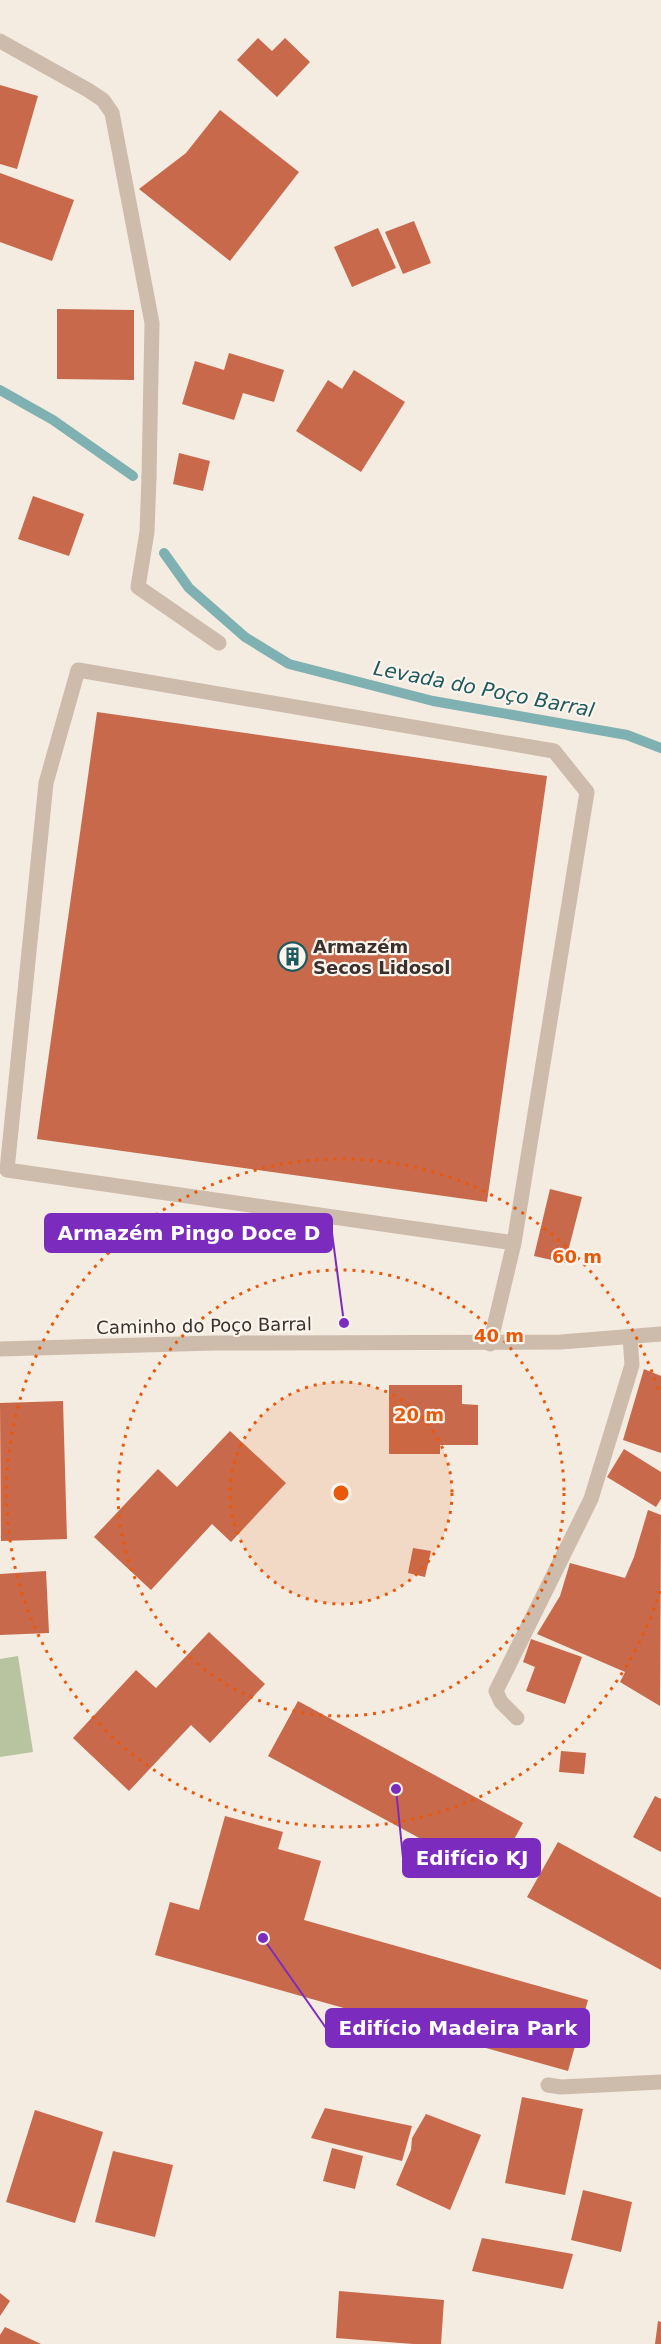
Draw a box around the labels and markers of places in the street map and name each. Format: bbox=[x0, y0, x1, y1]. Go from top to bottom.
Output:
place label: Armazém Secos Lidosol bbox=[313, 936, 450, 978]
building icon: Armazém Secos Lidosol bbox=[276, 941, 308, 973]
callout: Armazém Pingo Doce D bbox=[45, 1214, 332, 1252]
centre of rings bbox=[331, 1483, 351, 1503]
callout: Edifício KJ bbox=[403, 1839, 540, 1877]
callout: Edifício Madeira Park bbox=[326, 2009, 589, 2047]

